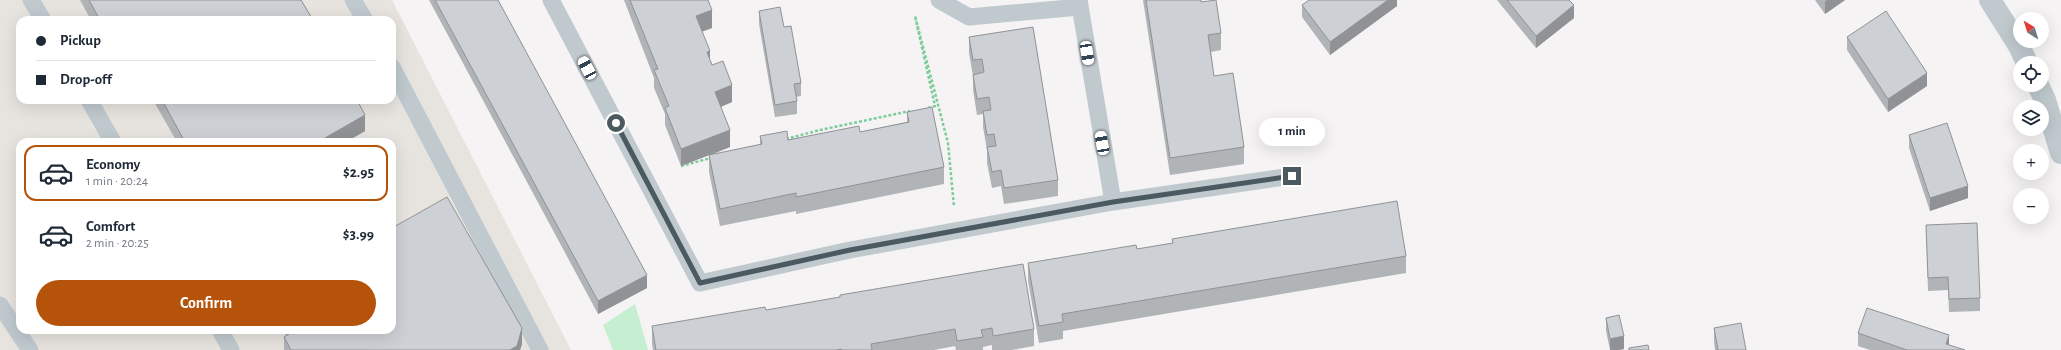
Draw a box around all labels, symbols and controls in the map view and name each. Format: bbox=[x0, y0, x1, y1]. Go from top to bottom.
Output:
north arrow bbox=[2013, 12, 2049, 48]
map controls bbox=[2013, 12, 2049, 224]
text: Pickup bbox=[60, 33, 101, 48]
car bbox=[1079, 40, 1095, 66]
car bbox=[576, 55, 598, 81]
button: locate bbox=[2013, 56, 2049, 92]
text: Drop-off bbox=[60, 72, 112, 87]
button: layers bbox=[2013, 100, 2049, 136]
route start bbox=[607, 114, 625, 132]
callout: 1 min bbox=[1259, 118, 1325, 146]
text: 1 min bbox=[1278, 125, 1306, 138]
car bbox=[1094, 130, 1110, 156]
button: + bbox=[2013, 144, 2049, 180]
icon: car bbox=[38, 155, 74, 191]
text: Economy bbox=[86, 157, 140, 172]
text: $2.95 bbox=[343, 165, 374, 180]
route end bbox=[1283, 167, 1301, 185]
text: 1 min · 20:24 bbox=[86, 175, 148, 188]
button: − bbox=[2013, 188, 2049, 224]
icon: car bbox=[38, 217, 74, 253]
text: Comfort bbox=[86, 219, 135, 234]
text: $3.99 bbox=[343, 227, 374, 242]
text: 2 min · 20:25 bbox=[86, 237, 149, 250]
button: Confirm bbox=[36, 280, 376, 326]

